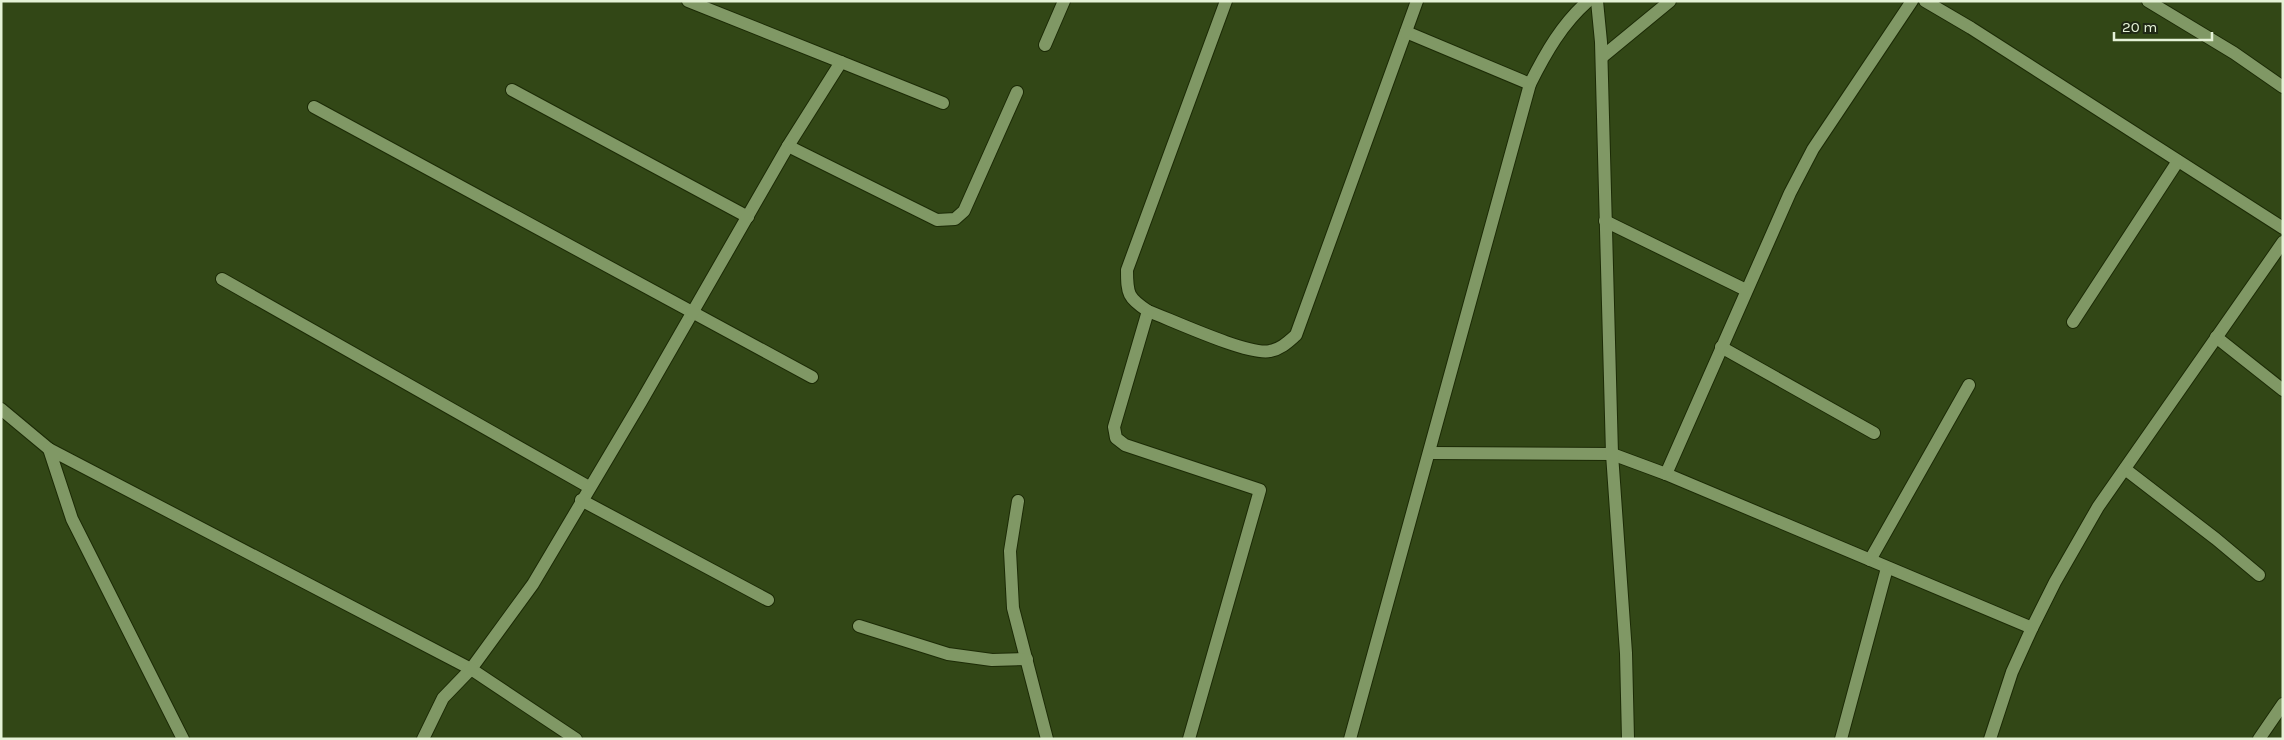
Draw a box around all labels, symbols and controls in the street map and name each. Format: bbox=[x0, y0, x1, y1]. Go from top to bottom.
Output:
scale bar bbox=[2114, 10, 2212, 42]
text: 20 m bbox=[2122, 18, 2157, 36]

